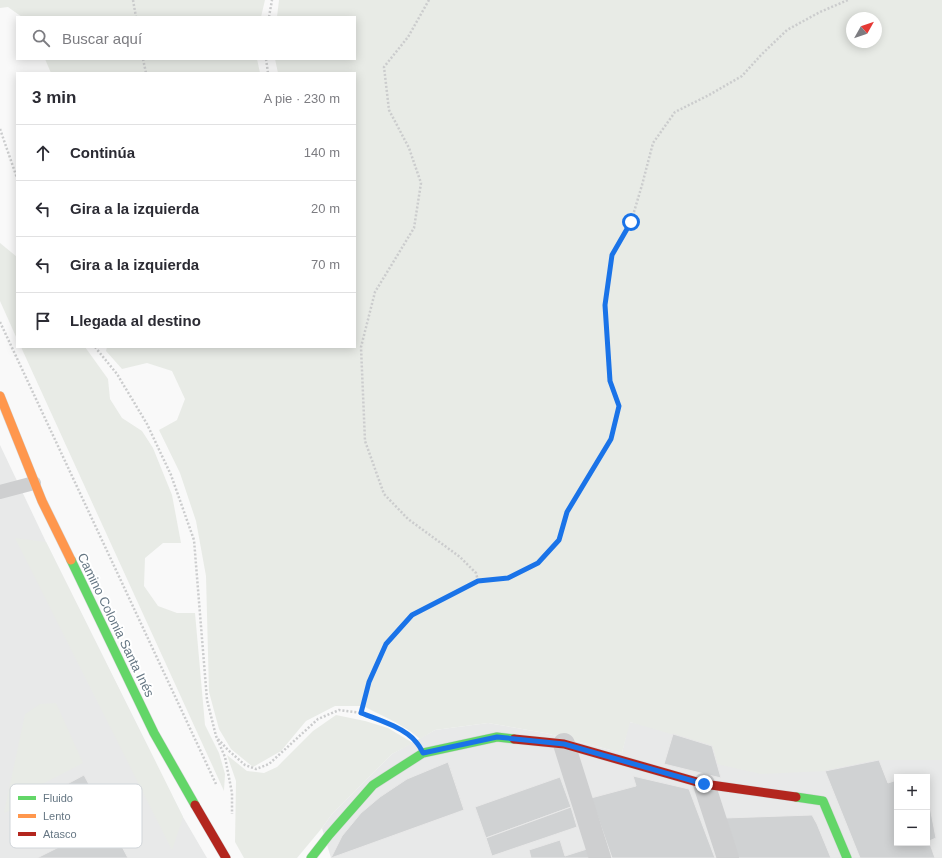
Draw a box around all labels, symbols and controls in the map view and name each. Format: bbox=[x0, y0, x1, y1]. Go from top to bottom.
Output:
north arrow bbox=[846, 12, 882, 48]
search box bbox=[16, 16, 356, 60]
icon: search bbox=[30, 27, 52, 49]
text: Buscar aquí bbox=[62, 30, 142, 47]
text: 3 min bbox=[32, 88, 76, 107]
text: A pie · 230 m bbox=[263, 91, 340, 106]
icon: ahead bbox=[32, 142, 54, 164]
text: Continúa bbox=[70, 144, 135, 161]
text: 140 m bbox=[304, 145, 340, 160]
icon: left bbox=[32, 198, 54, 220]
text: Gira a la izquierda bbox=[70, 200, 199, 217]
text: 20 m bbox=[311, 201, 340, 216]
route start bbox=[622, 213, 640, 231]
icon: left bbox=[32, 254, 54, 276]
text: Gira a la izquierda bbox=[70, 256, 199, 273]
text: 70 m bbox=[311, 257, 340, 272]
icon: arrive bbox=[32, 310, 54, 332]
text: Llegada al destino bbox=[70, 312, 201, 329]
street label: Camino Colonia Santa Inés bbox=[75, 551, 158, 700]
map controls bbox=[894, 774, 930, 846]
button: + bbox=[894, 774, 930, 810]
route end bbox=[695, 775, 713, 793]
legend bbox=[10, 784, 142, 848]
text: Fluido bbox=[43, 792, 73, 804]
text: Lento bbox=[43, 810, 71, 822]
button: − bbox=[894, 810, 930, 846]
text: Atasco bbox=[43, 828, 77, 840]

